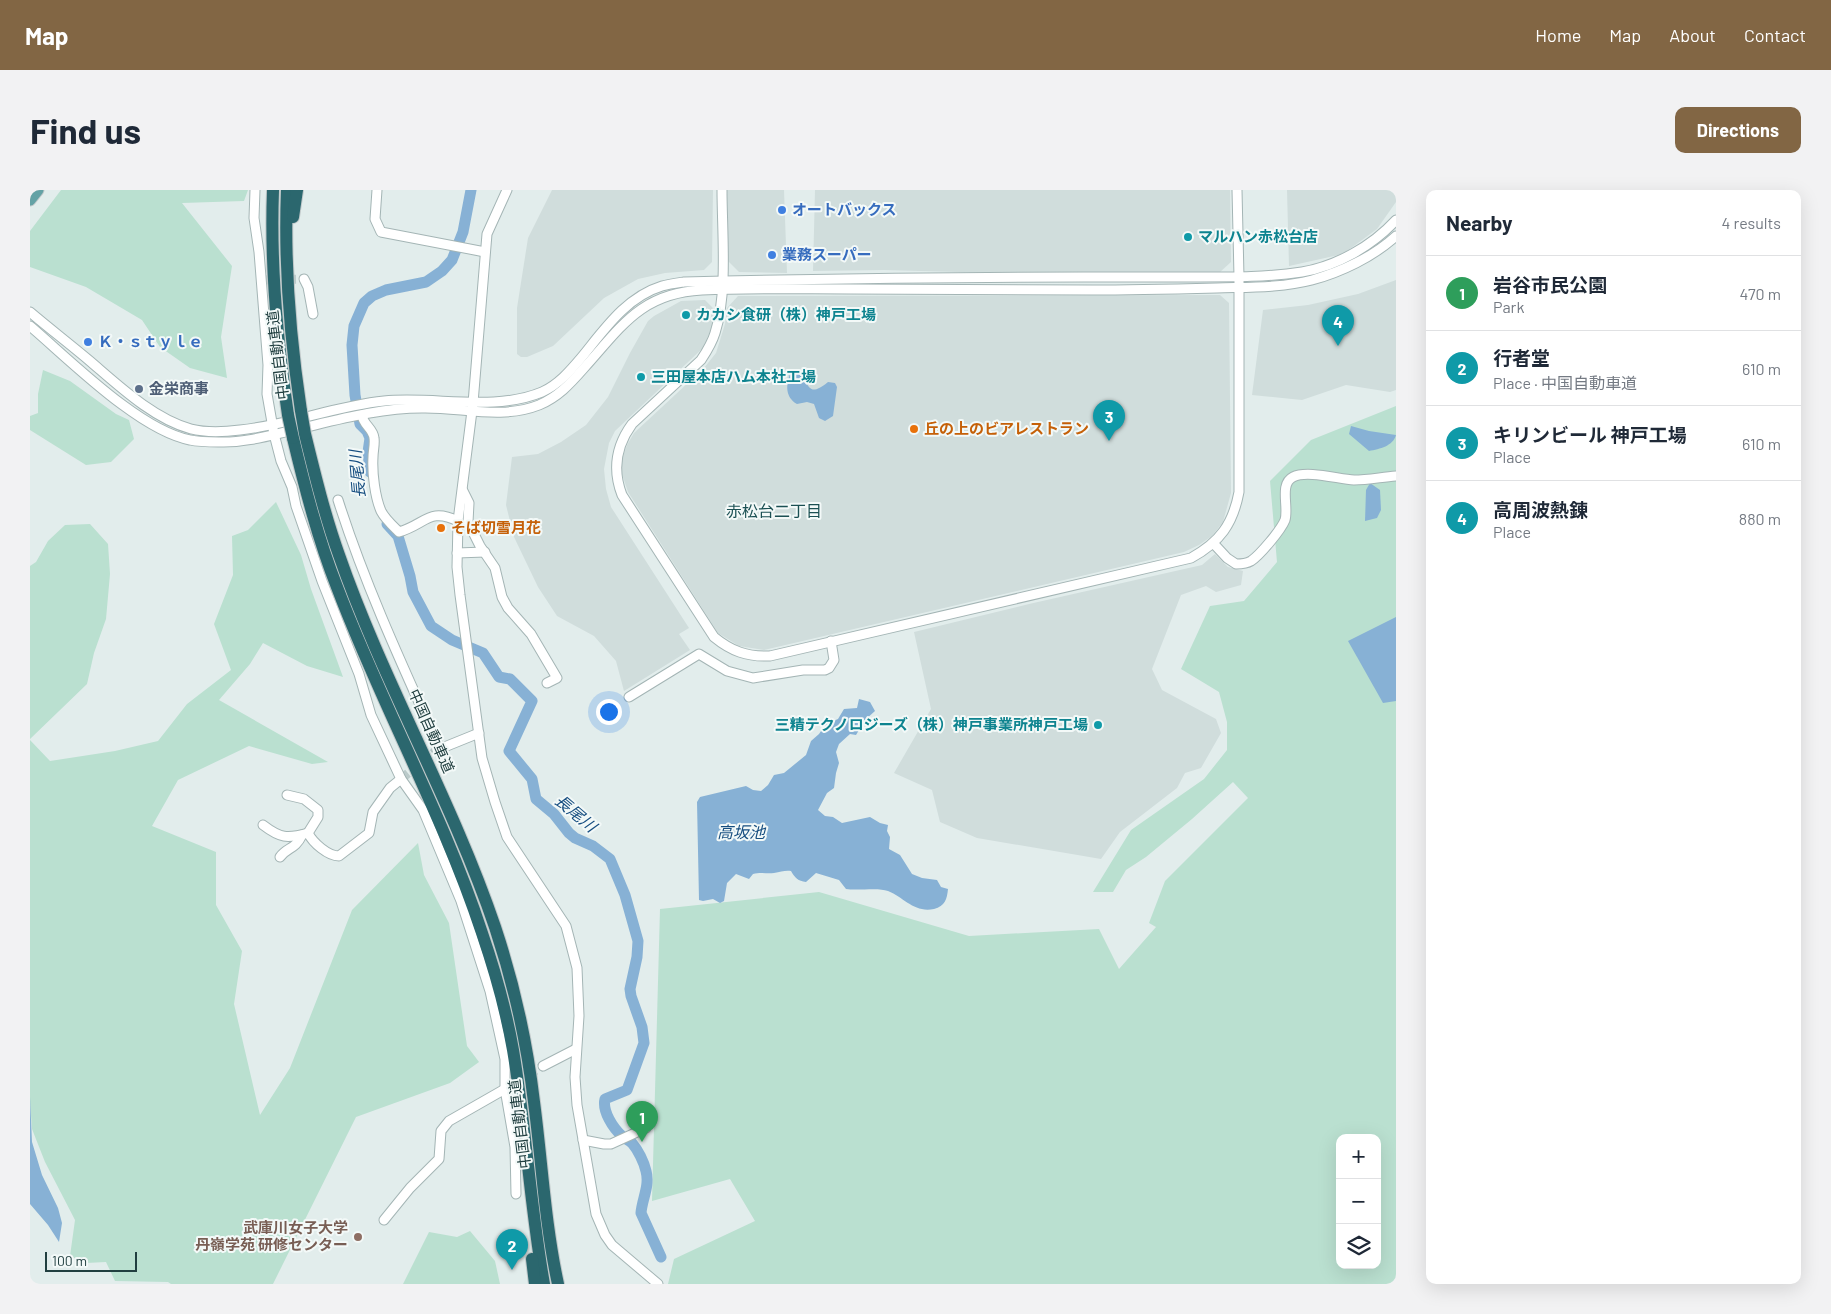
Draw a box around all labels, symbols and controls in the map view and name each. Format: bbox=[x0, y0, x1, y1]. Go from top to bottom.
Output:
text: Map bbox=[25, 21, 68, 50]
text: Home bbox=[1535, 24, 1581, 46]
text: Map bbox=[1609, 24, 1641, 46]
text: About bbox=[1669, 24, 1716, 46]
text: Contact bbox=[1744, 24, 1806, 46]
button: Directions bbox=[1675, 107, 1801, 153]
text: Find us bbox=[30, 109, 141, 151]
place label: オートバックス bbox=[792, 200, 897, 218]
marker: オートバックス bbox=[776, 204, 788, 216]
text: Nearby bbox=[1446, 210, 1512, 235]
text: 4 results bbox=[1721, 213, 1781, 232]
place label: マルハン赤松台店 bbox=[1198, 227, 1318, 245]
marker: マルハン赤松台店 bbox=[1182, 231, 1194, 243]
place label: 業務スーパー bbox=[782, 245, 872, 263]
marker: 業務スーパー bbox=[766, 249, 778, 261]
text: 岩谷市民公園 bbox=[1493, 273, 1607, 296]
text: 1 bbox=[1459, 284, 1465, 303]
text: 470 m bbox=[1740, 284, 1781, 303]
text: Park bbox=[1493, 297, 1524, 316]
place label: カカシ食研（株）神戸工場 bbox=[696, 305, 876, 323]
pin: 4 bbox=[1322, 305, 1354, 346]
street label: 中国自動車道 bbox=[263, 309, 291, 401]
marker: カカシ食研（株）神戸工場 bbox=[680, 309, 692, 321]
place label: Ｋ・ｓｔｙｌｅ bbox=[98, 332, 203, 351]
marker: Ｋ・ｓｔｙｌｅ bbox=[82, 336, 94, 348]
text: 行者堂 bbox=[1493, 346, 1550, 369]
text: 2 bbox=[1458, 359, 1466, 378]
text: 610 m bbox=[1742, 359, 1781, 378]
place label: 三田屋本店ハム本社工場 bbox=[651, 367, 816, 385]
marker: 三田屋本店ハム本社工場 bbox=[635, 371, 647, 383]
text: Place · 中国自動車道 bbox=[1493, 373, 1637, 392]
place label: 金栄商事 bbox=[149, 379, 209, 397]
marker: 金栄商事 bbox=[133, 383, 145, 395]
pin: 3 bbox=[1093, 400, 1125, 441]
place label: 丘の上のビアレストラン bbox=[924, 419, 1089, 437]
marker: 丘の上のビアレストラン bbox=[908, 423, 920, 435]
text: キリンビール 神戸工場 bbox=[1493, 423, 1687, 446]
text: 3 bbox=[1458, 434, 1466, 453]
text: 610 m bbox=[1742, 434, 1781, 453]
water label: 長尾川 bbox=[345, 447, 368, 499]
text: Place bbox=[1493, 447, 1531, 466]
text: 高周波熱錬 bbox=[1493, 498, 1588, 521]
district label: 赤松台二丁目 bbox=[726, 501, 822, 520]
text: 4 bbox=[1457, 509, 1467, 528]
text: 880 m bbox=[1739, 509, 1781, 528]
place label: そば切雪月花 bbox=[451, 518, 541, 536]
marker: そば切雪月花 bbox=[435, 522, 447, 534]
text: Place bbox=[1493, 522, 1531, 541]
street label: 中国自動車道 bbox=[405, 686, 458, 775]
your location bbox=[596, 699, 622, 725]
place label: 三精テクノロジーズ（株）神戸事業所神戸工場 bbox=[775, 715, 1088, 733]
marker: 三精テクノロジーズ（株）神戸事業所神戸工場 bbox=[1092, 719, 1104, 731]
water label: 長尾川 bbox=[552, 790, 602, 837]
water label: 高坂池 bbox=[717, 822, 767, 841]
street label: 中国自動車道 bbox=[505, 1078, 533, 1170]
pin: 1 bbox=[626, 1101, 658, 1142]
map controls bbox=[1336, 1134, 1381, 1269]
button: + bbox=[1336, 1134, 1381, 1179]
button: − bbox=[1336, 1179, 1381, 1224]
place label: 武庫川女子大学 丹嶺学苑 研修センター bbox=[195, 1218, 348, 1253]
button: layers bbox=[1336, 1224, 1381, 1269]
pin: 2 bbox=[496, 1229, 528, 1270]
marker: 武庫川女子大学 丹嶺学苑 研修センター bbox=[352, 1231, 364, 1243]
scale bar bbox=[45, 1249, 138, 1272]
text: 100 m bbox=[52, 1252, 87, 1269]

